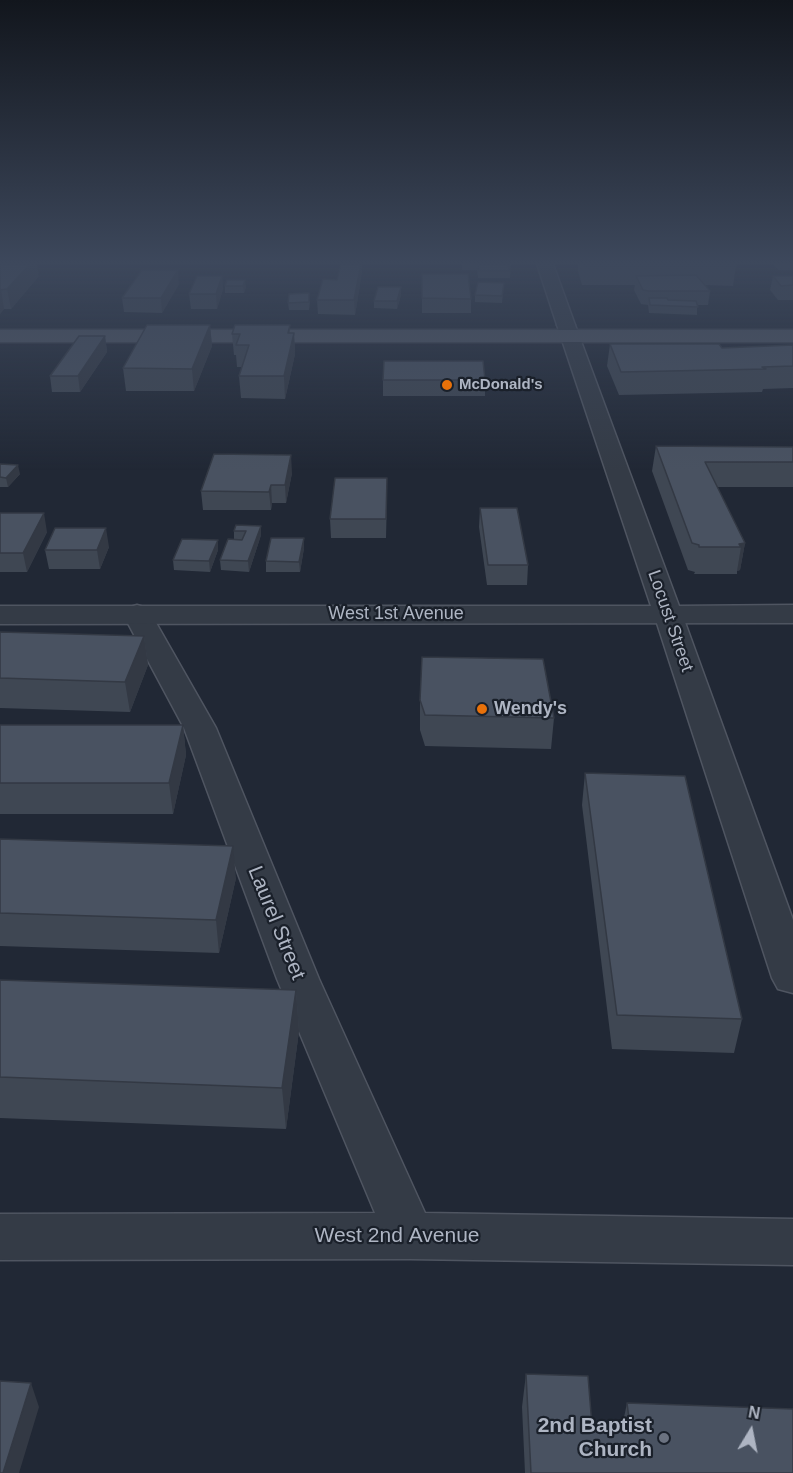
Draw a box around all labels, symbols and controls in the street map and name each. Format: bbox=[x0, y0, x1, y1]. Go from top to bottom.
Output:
place label: McDonald's bbox=[459, 376, 543, 394]
marker: McDonald's bbox=[440, 378, 454, 392]
street label: Locust Street bbox=[643, 567, 697, 675]
street label: West 1st Avenue bbox=[328, 603, 464, 625]
place label: Wendy's bbox=[494, 698, 567, 720]
marker: Wendy's bbox=[475, 702, 489, 716]
street label: Laurel Street bbox=[242, 863, 310, 983]
street label: West 2nd Avenue bbox=[314, 1223, 480, 1249]
north arrow bbox=[721, 1401, 781, 1461]
text: N bbox=[747, 1403, 761, 1422]
place label: 2nd Baptist Church bbox=[538, 1413, 652, 1463]
marker: 2nd Baptist Church bbox=[657, 1431, 671, 1445]

